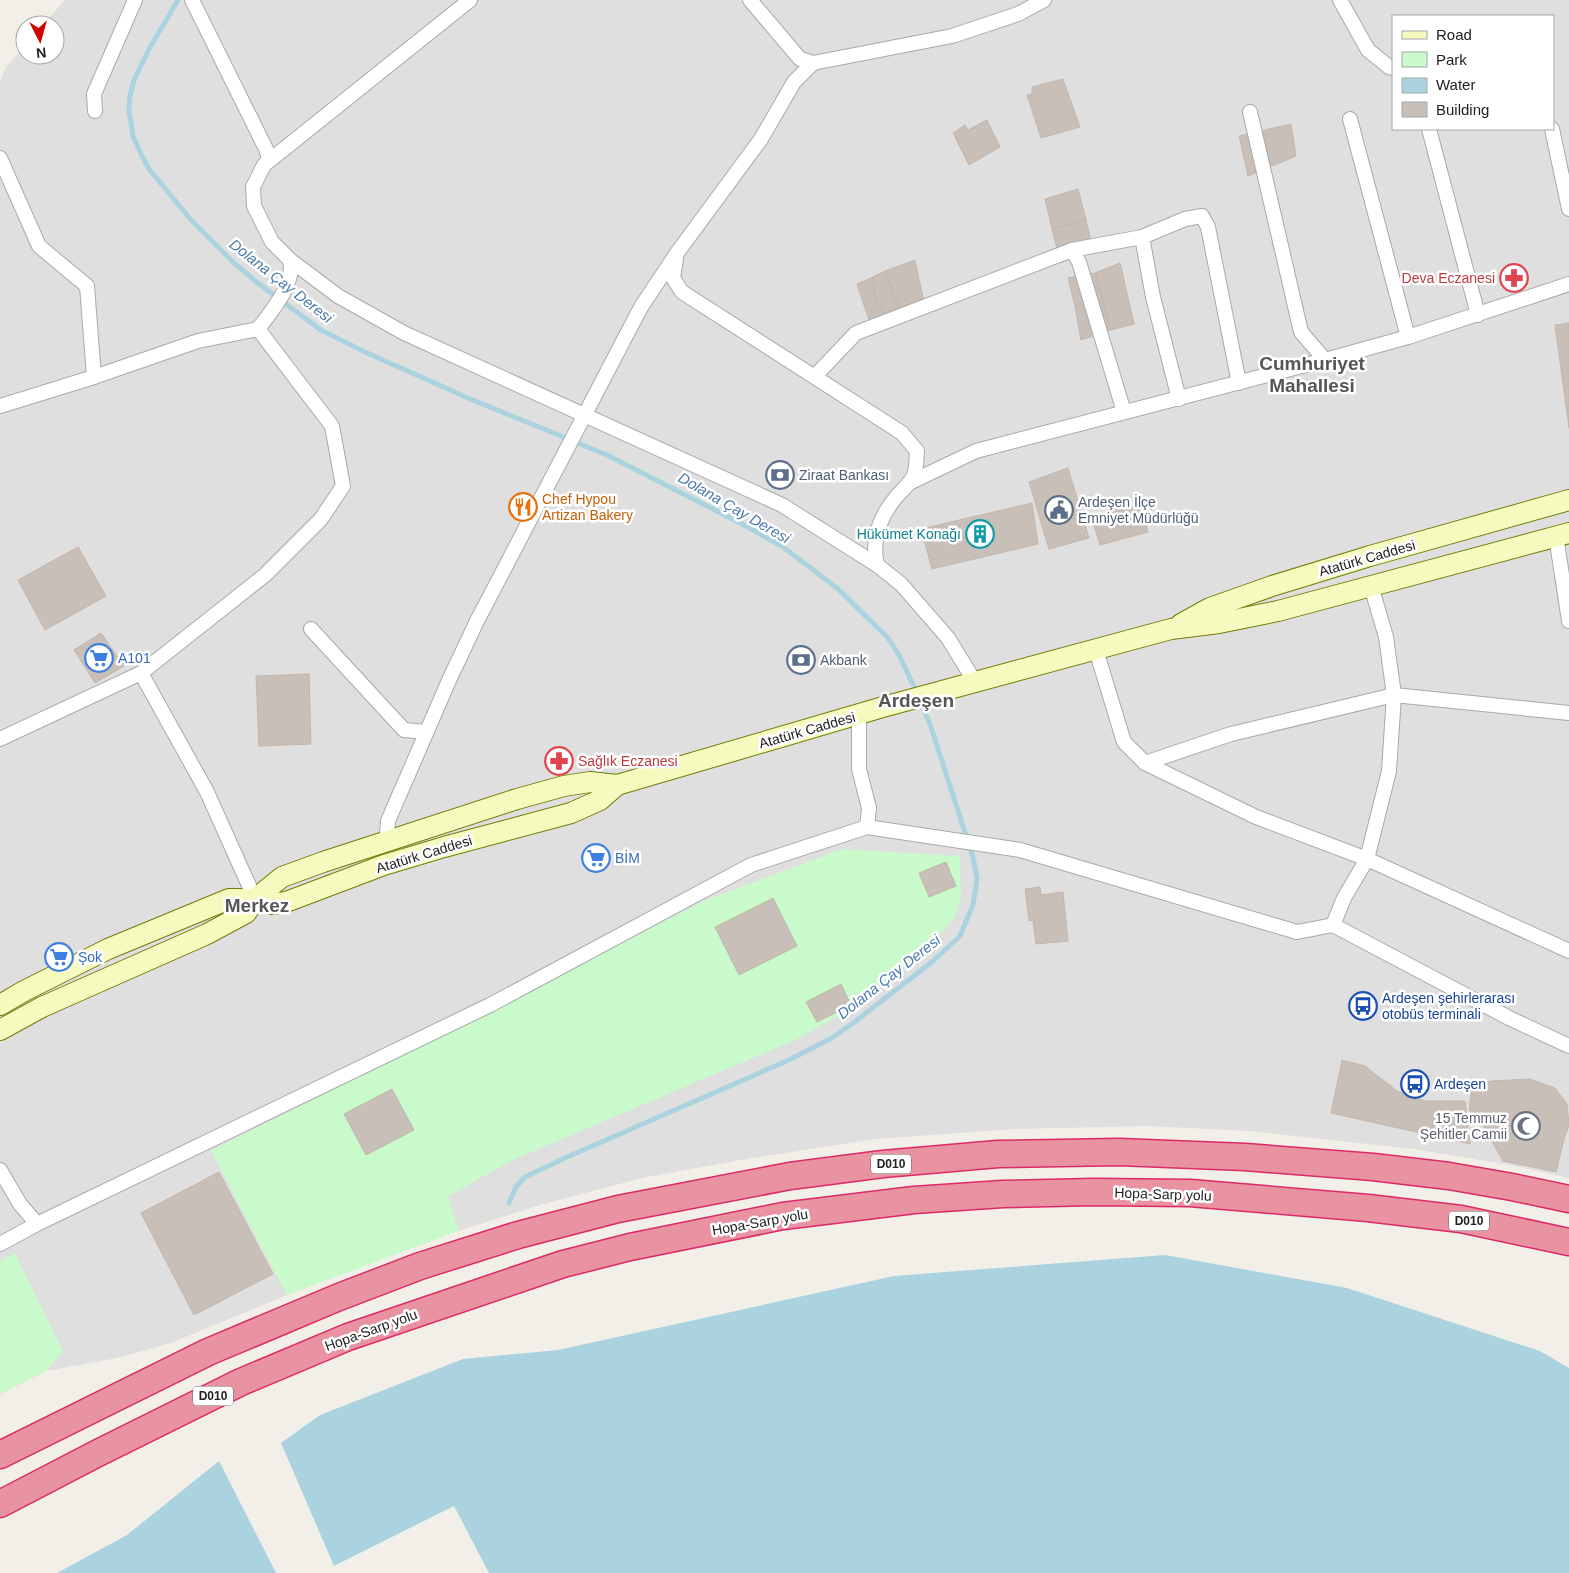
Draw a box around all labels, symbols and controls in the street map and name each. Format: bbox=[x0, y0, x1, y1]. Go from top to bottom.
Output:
north arrow bbox=[15, 15, 65, 65]
legend bbox=[1392, 15, 1554, 130]
text: Road bbox=[1436, 26, 1472, 43]
text: N bbox=[35, 44, 47, 61]
text: Park bbox=[1436, 51, 1467, 68]
text: Water bbox=[1436, 76, 1475, 93]
text: Building bbox=[1436, 101, 1489, 118]
water label: Dolana Çay Deresi bbox=[226, 235, 337, 326]
pharmacy icon: Deva Eczanesi bbox=[1499, 263, 1529, 293]
place label: Deva Eczanesi bbox=[1402, 270, 1495, 286]
district label: Cumhuriyet Mahallesi bbox=[1259, 353, 1365, 396]
bank icon: Ziraat Bankası bbox=[765, 460, 795, 490]
place label: Ziraat Bankası bbox=[799, 467, 889, 483]
water label: Dolana Çay Deresi bbox=[675, 469, 794, 547]
place label: Chef Hypou Artizan Bakery bbox=[542, 491, 633, 523]
restaurant icon: Chef Hypou Artizan Bakery bbox=[508, 492, 538, 522]
place label: Ardeşen İlçe Emniyet Müdürlüğü bbox=[1078, 493, 1199, 526]
public building icon: Ardeşen İlçe Emniyet Müdürlüğü bbox=[1044, 495, 1074, 525]
building icon: Hükümet Konağı bbox=[965, 519, 995, 549]
place label: Hükümet Konağı bbox=[857, 526, 961, 542]
street label: Atatürk Caddesi bbox=[1317, 537, 1417, 579]
supermarket icon: A101 bbox=[84, 643, 114, 673]
bank icon: Akbank bbox=[786, 645, 816, 675]
place label: A101 bbox=[118, 650, 151, 666]
place label: Akbank bbox=[820, 652, 868, 668]
district label: Ardeşen bbox=[878, 690, 954, 711]
street label: Atatürk Caddesi bbox=[757, 709, 857, 751]
pharmacy icon: Sağlık Eczanesi bbox=[544, 746, 574, 776]
place label: Sağlık Eczanesi bbox=[578, 753, 678, 769]
street label: Atatürk Caddesi bbox=[374, 832, 474, 876]
supermarket icon: BİM bbox=[581, 843, 611, 873]
place label: BİM bbox=[615, 849, 640, 866]
district label: Merkez bbox=[225, 895, 289, 916]
water label: Dolana Çay Deresi bbox=[834, 931, 944, 1022]
supermarket icon: Şok bbox=[44, 942, 74, 972]
place label: Şok bbox=[78, 949, 103, 965]
place label: Ardeşen şehirlerarası otobüs terminali bbox=[1382, 990, 1515, 1022]
bus stop icon: Ardeşen şehirlerarası otobüs terminali bbox=[1348, 991, 1378, 1021]
bus stop icon: Ardeşen bbox=[1400, 1069, 1430, 1099]
place label: Ardeşen bbox=[1434, 1076, 1486, 1092]
place label: 15 Temmuz Şehitler Camii bbox=[1420, 1110, 1507, 1142]
mosque icon: 15 Temmuz Şehitler Camii bbox=[1511, 1111, 1541, 1141]
road number: D010 bbox=[871, 1154, 911, 1174]
street label: Hopa-Sarp yolu bbox=[1114, 1184, 1212, 1204]
street label: Hopa-Sarp yolu bbox=[711, 1206, 809, 1238]
road number: D010 bbox=[1449, 1212, 1489, 1230]
street label: Hopa-Sarp yolu bbox=[323, 1306, 419, 1354]
road number: D010 bbox=[193, 1386, 233, 1405]

